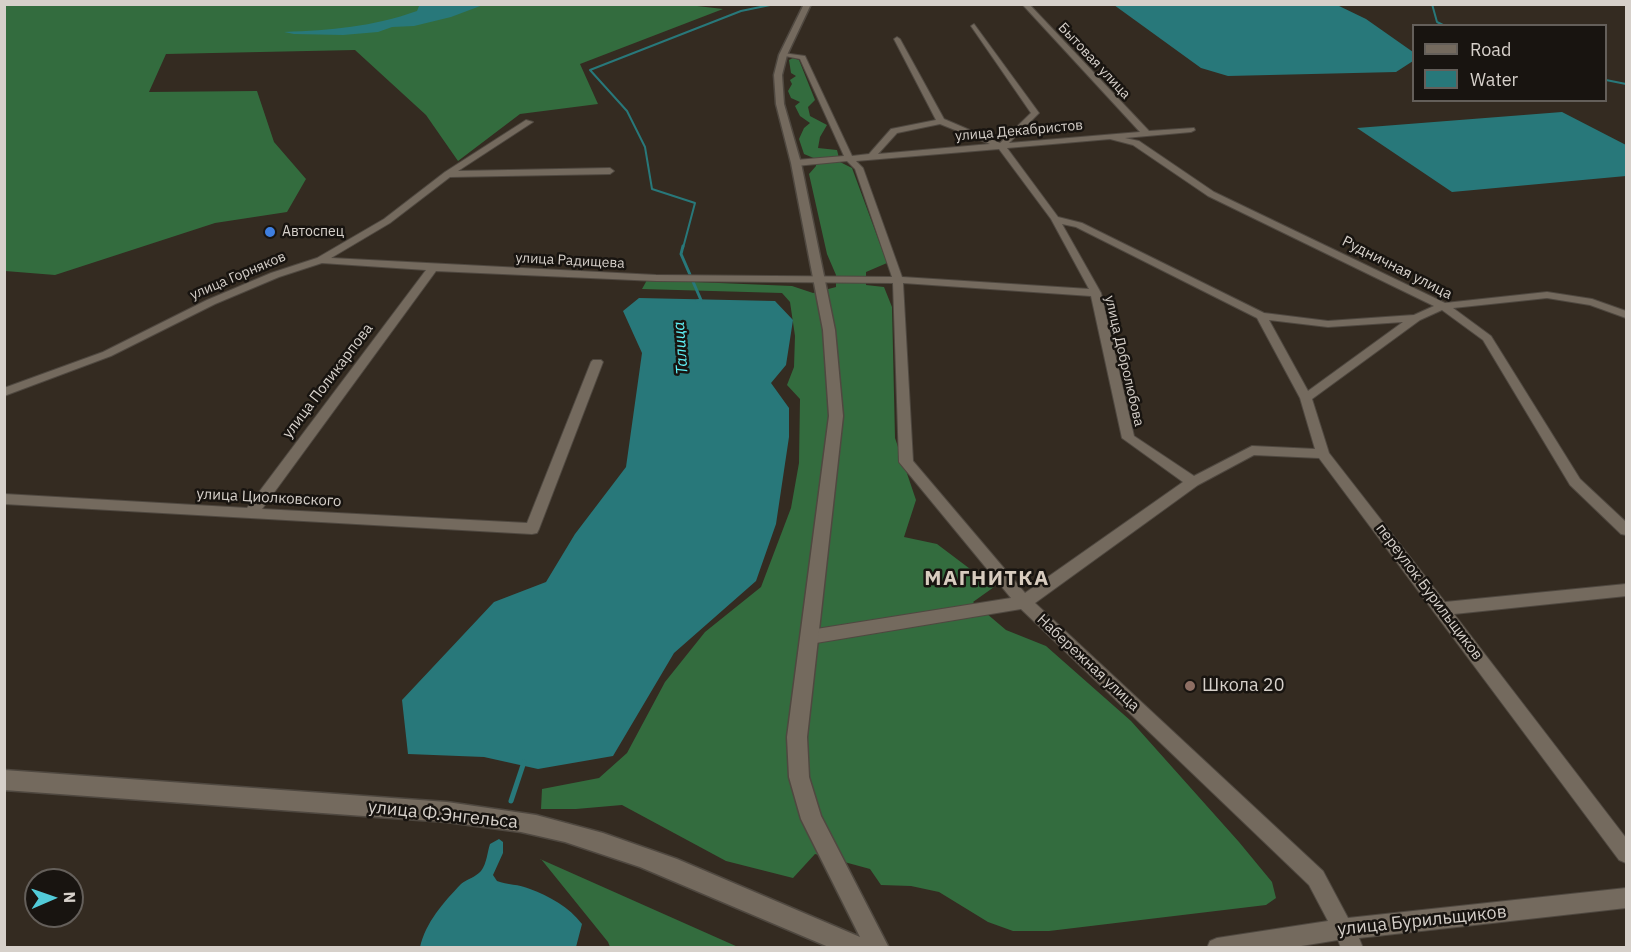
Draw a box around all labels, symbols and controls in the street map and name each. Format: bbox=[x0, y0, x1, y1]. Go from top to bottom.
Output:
street label: Бытовая улица bbox=[1054, 19, 1134, 103]
legend bbox=[1412, 24, 1607, 102]
text: Road bbox=[1470, 38, 1511, 61]
text: Water bbox=[1470, 68, 1518, 91]
street label: улица Декабристов bbox=[954, 117, 1084, 145]
place label: Автоспец bbox=[282, 224, 344, 240]
marker: Автоспец bbox=[263, 225, 277, 239]
street label: Рудничная улица bbox=[1339, 232, 1455, 304]
street label: улица Горняков bbox=[188, 248, 288, 304]
street label: улица Радищева bbox=[515, 250, 625, 272]
street label: улица Добролюбова bbox=[1101, 294, 1147, 428]
street label: улица Поликарпова bbox=[279, 320, 377, 442]
water label: Талица bbox=[670, 321, 692, 375]
street label: улица Циолковского bbox=[196, 485, 342, 511]
street label: переулок Бурильщиков bbox=[1372, 520, 1486, 664]
district label: МАГНИТКА bbox=[924, 566, 1050, 592]
street label: Набережная улица bbox=[1033, 611, 1143, 715]
place label: Школа 20 bbox=[1202, 675, 1284, 697]
marker: Школа 20 bbox=[1183, 679, 1197, 693]
street label: улица Ф.Энгельса bbox=[367, 796, 519, 834]
north arrow bbox=[24, 868, 84, 928]
text: N bbox=[60, 891, 80, 904]
street label: улица Бурильщиков bbox=[1336, 901, 1508, 941]

